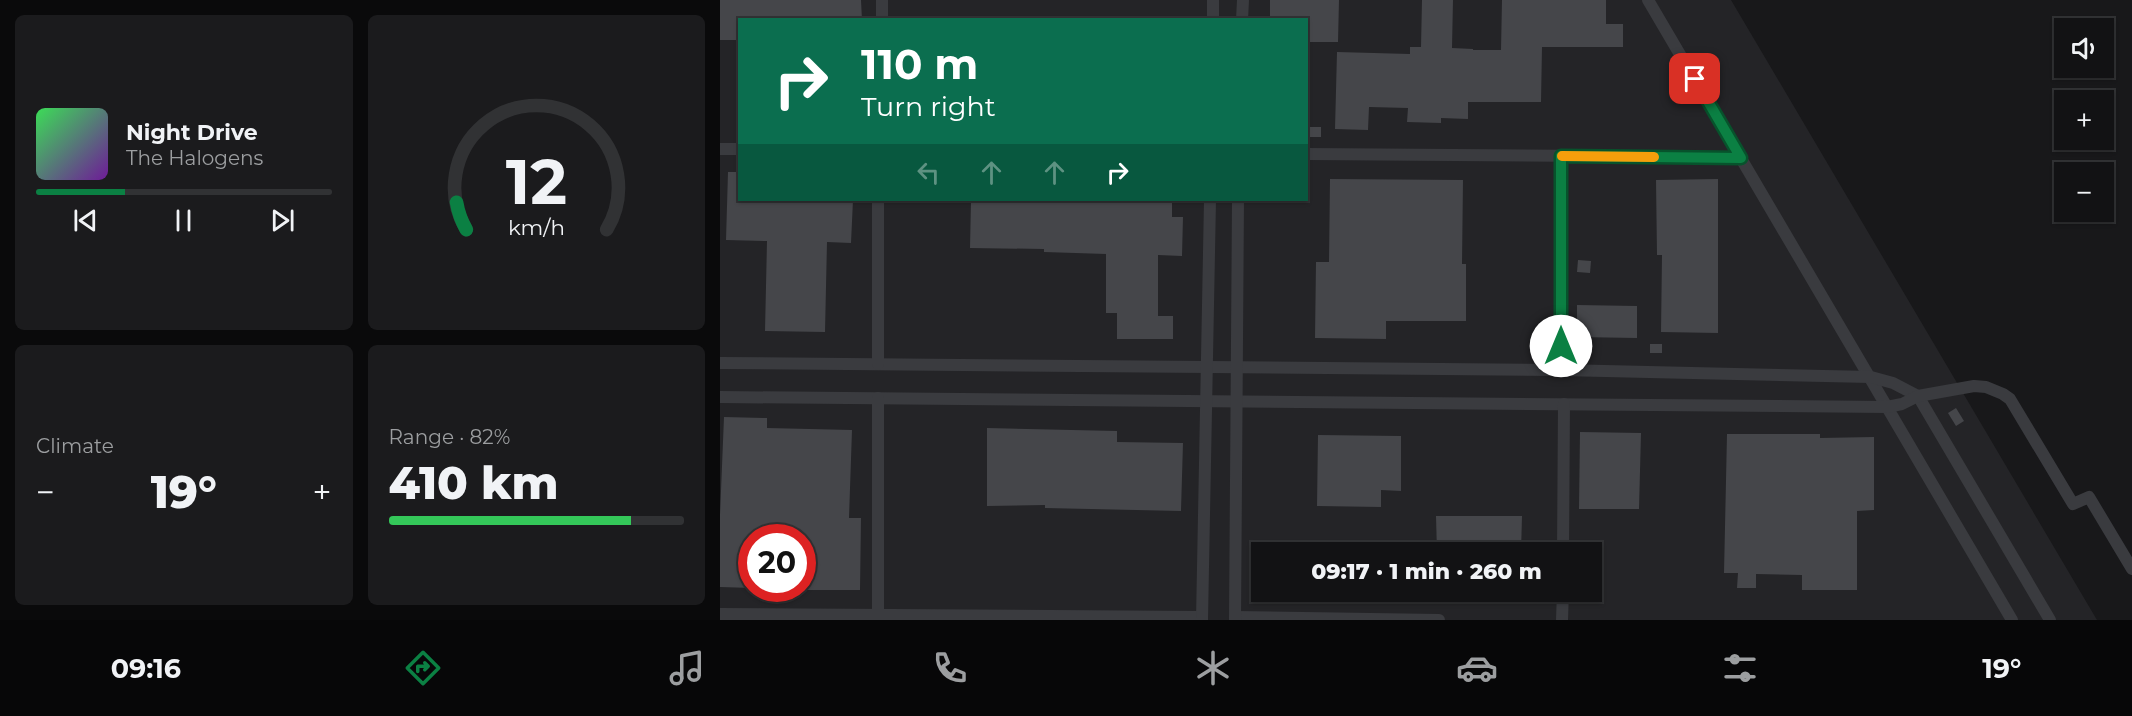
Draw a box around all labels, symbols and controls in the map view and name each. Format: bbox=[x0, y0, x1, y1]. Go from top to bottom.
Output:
map controls bbox=[2054, 18, 2114, 222]
button: sound bbox=[2054, 18, 2114, 78]
text: 110 m bbox=[861, 38, 978, 90]
icon: right bbox=[762, 42, 840, 120]
pin bbox=[1669, 53, 1720, 104]
icon: arrive bbox=[1678, 62, 1711, 95]
text: Turn right bbox=[861, 90, 996, 123]
button: + bbox=[2054, 90, 2114, 150]
text: Night Drive bbox=[126, 119, 258, 146]
text: 12 bbox=[506, 144, 567, 220]
text: The Halogens bbox=[126, 146, 263, 170]
icon: left bbox=[912, 156, 945, 189]
icon: ahead bbox=[975, 156, 1008, 189]
icon: ahead bbox=[1038, 156, 1071, 189]
icon: right bbox=[1101, 156, 1134, 189]
button: − bbox=[2054, 162, 2114, 222]
icon: previous bbox=[69, 204, 102, 237]
icon: pause bbox=[167, 204, 200, 237]
icon: next bbox=[266, 204, 299, 237]
text: km/h bbox=[508, 214, 565, 240]
position arrow bbox=[1529, 314, 1593, 378]
text: Range · 82% bbox=[389, 425, 510, 449]
text: Climate bbox=[36, 434, 114, 458]
text: 410 km bbox=[389, 455, 558, 510]
text: 19° bbox=[151, 464, 217, 519]
text: − bbox=[36, 472, 55, 512]
text: + bbox=[313, 472, 331, 512]
speed limit sign: 20 bbox=[738, 524, 816, 602]
text: 09:17 · 1 min · 260 m bbox=[1311, 558, 1542, 585]
icon: directions bbox=[402, 647, 444, 689]
icon: music bbox=[666, 647, 708, 689]
icon: phone bbox=[929, 647, 971, 689]
icon: climate bbox=[1192, 647, 1234, 689]
icon: car bbox=[1456, 647, 1498, 689]
icon: filters bbox=[1719, 647, 1761, 689]
text: 09:16 bbox=[111, 652, 181, 685]
text: 19° bbox=[1982, 652, 2021, 685]

